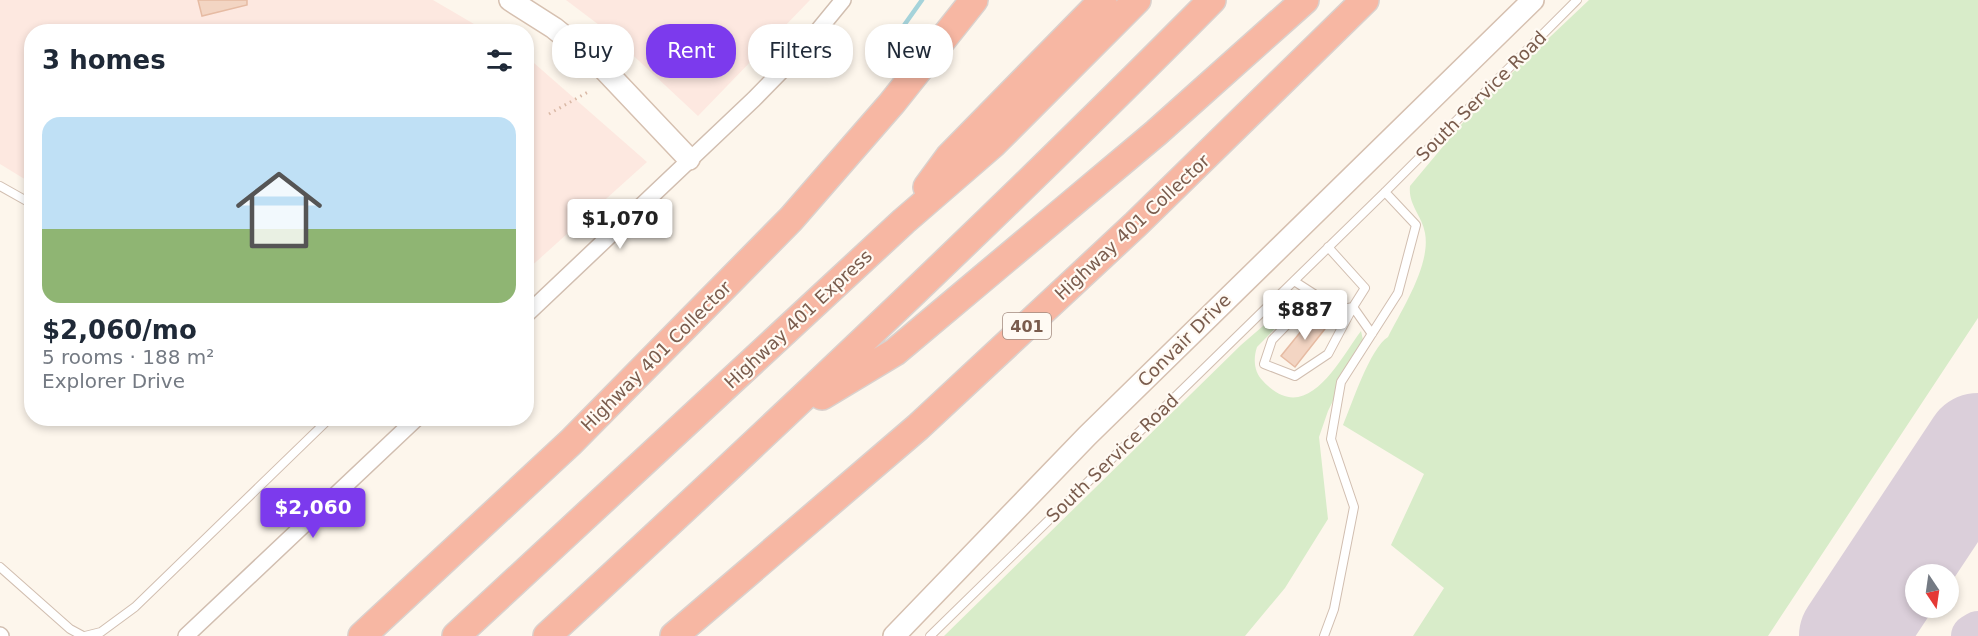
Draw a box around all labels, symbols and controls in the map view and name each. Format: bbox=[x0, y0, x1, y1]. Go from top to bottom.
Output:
chip: Buy bbox=[552, 24, 634, 78]
chip: Rent bbox=[646, 24, 736, 78]
chip: Filters bbox=[748, 24, 853, 78]
chip: New bbox=[865, 24, 953, 78]
street label: South Service Road bbox=[1412, 27, 1550, 165]
icon: filters bbox=[483, 44, 516, 77]
text: 3 homes bbox=[42, 45, 166, 75]
street label: Highway 401 Collector bbox=[1050, 149, 1214, 304]
icon: home bbox=[225, 156, 333, 264]
pin: $1,070 bbox=[571, 199, 669, 250]
text: $1,070 bbox=[581, 206, 659, 230]
street label: Highway 401 Express bbox=[720, 245, 876, 393]
street label: Highway 401 Collector bbox=[577, 276, 736, 435]
street label: Convair Drive bbox=[1133, 289, 1235, 391]
pin: $887 bbox=[1269, 290, 1341, 341]
text: $887 bbox=[1277, 297, 1333, 321]
road number: 401 bbox=[1003, 313, 1051, 339]
text: $2,060/mo bbox=[42, 315, 197, 345]
text: 5 rooms · 188 m² bbox=[42, 345, 214, 369]
text: Explorer Drive bbox=[42, 369, 185, 393]
street label: South Service Road bbox=[1042, 390, 1182, 526]
pin: $2,060 bbox=[264, 488, 362, 539]
text: $2,060 bbox=[274, 495, 352, 519]
north arrow bbox=[1905, 564, 1959, 618]
map controls bbox=[1905, 564, 1959, 618]

